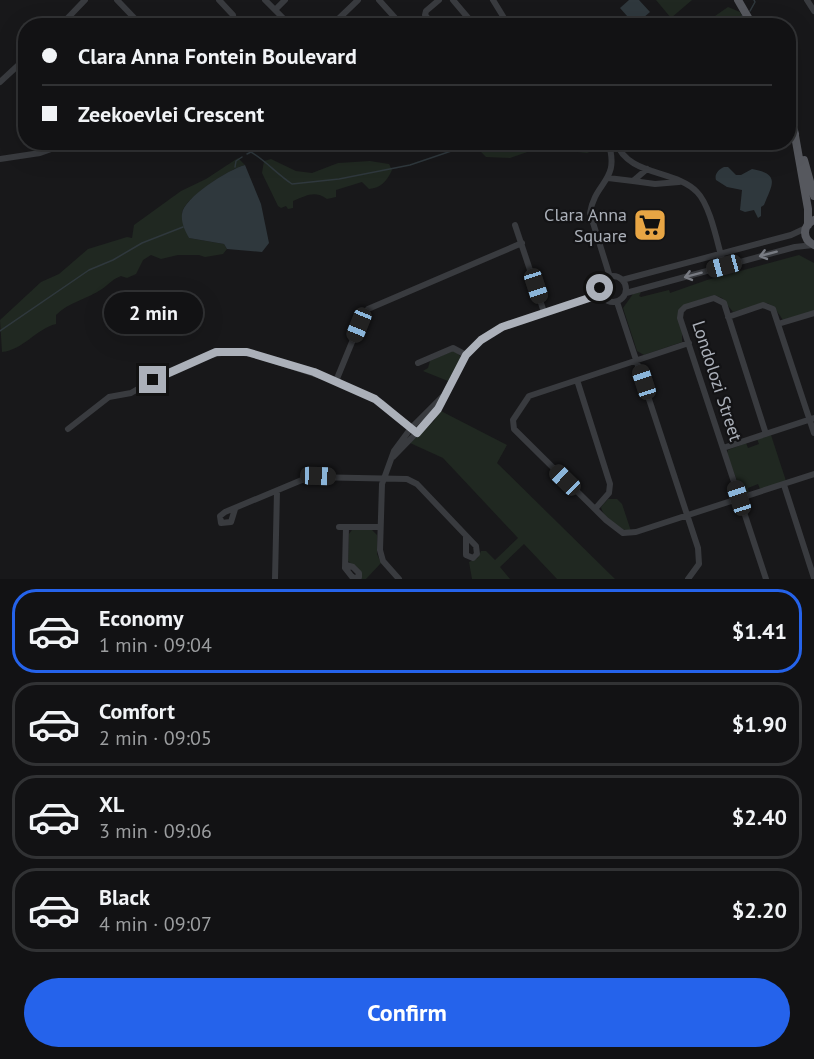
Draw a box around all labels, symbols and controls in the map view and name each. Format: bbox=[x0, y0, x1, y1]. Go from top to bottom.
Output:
text: Clara Anna Fontein Boulevard bbox=[78, 42, 357, 70]
text: Zeekoevlei Crescent bbox=[78, 100, 264, 128]
place label: Clara Anna Square bbox=[544, 203, 627, 247]
supermarket icon: Clara Anna Square bbox=[632, 207, 668, 243]
one-way arrow bbox=[759, 249, 778, 261]
car bbox=[704, 253, 744, 279]
car bbox=[522, 266, 550, 306]
one-way arrow bbox=[684, 269, 703, 281]
route start bbox=[586, 274, 613, 301]
callout: 2 min bbox=[104, 293, 202, 335]
text: 2 min bbox=[129, 300, 178, 326]
car bbox=[344, 305, 374, 345]
street label: Londolozi Street bbox=[687, 318, 748, 444]
car bbox=[630, 362, 658, 402]
route end bbox=[139, 366, 166, 393]
car bbox=[546, 461, 584, 499]
car bbox=[300, 466, 336, 486]
car bbox=[725, 478, 753, 518]
icon: car bbox=[27, 604, 81, 658]
text: Economy bbox=[99, 604, 183, 632]
text: $1.41 bbox=[732, 617, 787, 645]
text: 1 min · 09:04 bbox=[99, 632, 212, 658]
icon: car bbox=[27, 697, 81, 751]
text: Comfort bbox=[99, 697, 175, 725]
text: $1.90 bbox=[732, 710, 787, 738]
text: 2 min · 09:05 bbox=[99, 725, 212, 751]
icon: car bbox=[27, 790, 81, 844]
text: XL bbox=[99, 790, 124, 818]
text: $2.40 bbox=[732, 803, 787, 831]
text: 3 min · 09:06 bbox=[99, 818, 212, 844]
icon: car bbox=[27, 883, 81, 937]
text: Black bbox=[99, 883, 150, 911]
text: $2.20 bbox=[732, 896, 787, 924]
text: 4 min · 09:07 bbox=[99, 911, 212, 937]
button: Confirm bbox=[24, 978, 790, 1047]

